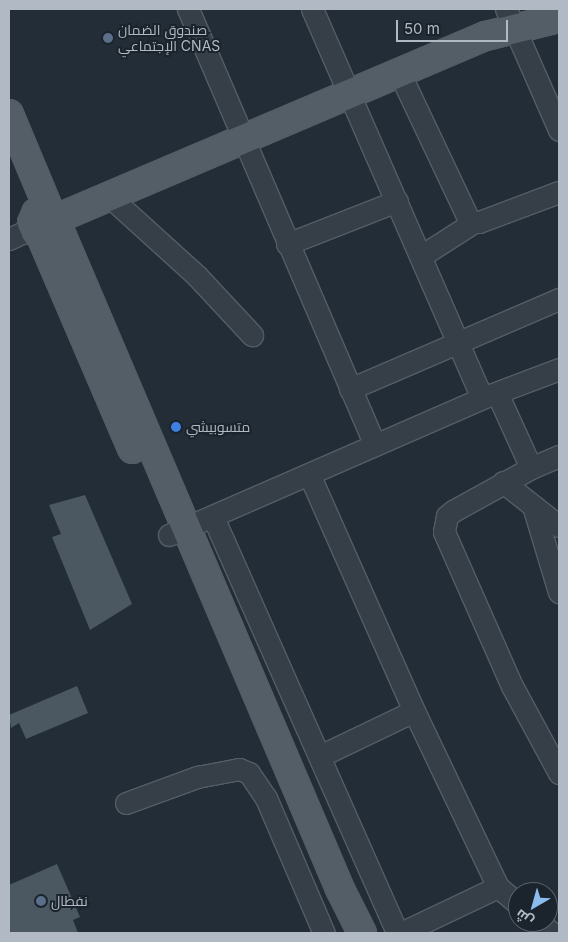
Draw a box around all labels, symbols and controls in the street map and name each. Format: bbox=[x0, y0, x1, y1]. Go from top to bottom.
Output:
scale bar bbox=[398, 10, 510, 42]
text: 50 m bbox=[404, 19, 440, 38]
place label: صندوق الضمان الإجتماعي CNAS bbox=[118, 22, 220, 54]
marker: صندوق الضمان الإجتماعي CNAS bbox=[102, 32, 114, 44]
place label: متسوبيشي bbox=[186, 419, 250, 435]
marker: متسوبيشي bbox=[170, 421, 182, 433]
north arrow bbox=[508, 882, 558, 932]
place label: نفطال bbox=[51, 893, 88, 909]
marker: نفطال bbox=[35, 895, 47, 907]
text: ش bbox=[512, 906, 536, 931]

